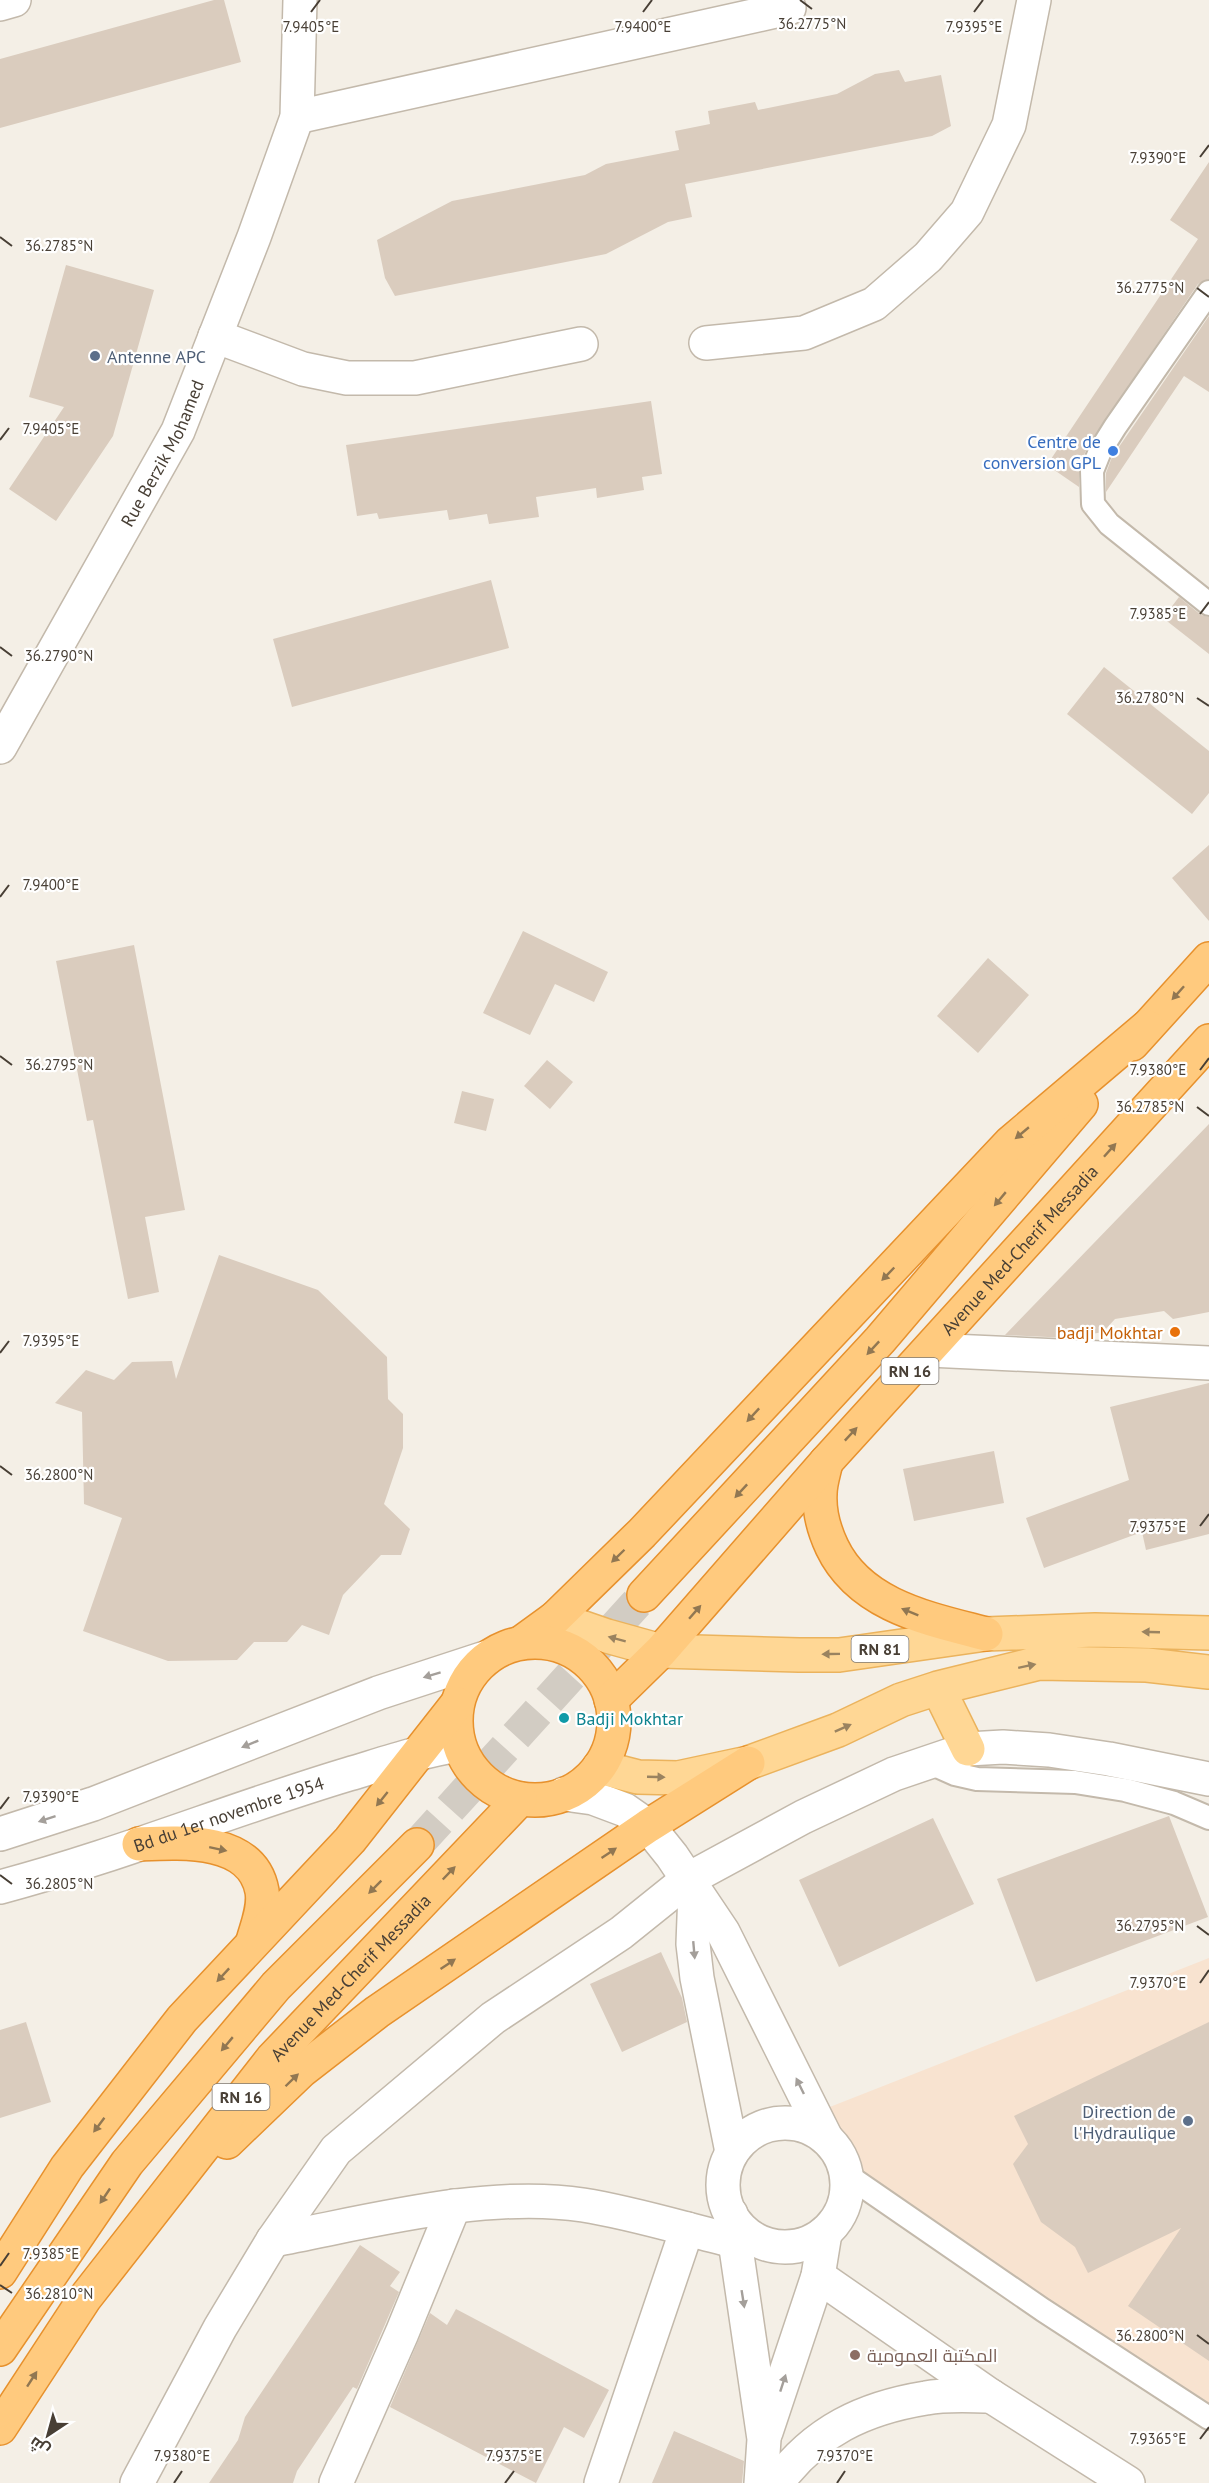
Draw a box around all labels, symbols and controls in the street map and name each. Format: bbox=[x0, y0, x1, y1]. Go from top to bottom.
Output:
text: 36.2775°N bbox=[778, 14, 846, 33]
text: 7.9405°E bbox=[283, 17, 339, 36]
text: 7.9400°E bbox=[615, 17, 671, 36]
text: 7.9395°E bbox=[946, 17, 1002, 36]
text: 7.9390°E bbox=[1130, 148, 1186, 167]
text: 36.2785°N bbox=[25, 236, 93, 255]
text: 36.2775°N bbox=[1116, 278, 1184, 297]
place label: Antenne APC bbox=[107, 345, 206, 368]
marker: Antenne APC bbox=[88, 349, 102, 363]
street label: Rue Berzik Mohamed bbox=[115, 376, 209, 530]
text: 7.9405°E bbox=[23, 419, 79, 438]
place label: Centre de conversion GPL bbox=[983, 430, 1101, 474]
marker: Centre de conversion GPL bbox=[1106, 444, 1120, 458]
text: 7.9385°E bbox=[1130, 604, 1186, 623]
text: 36.2790°N bbox=[25, 646, 93, 665]
text: 36.2780°N bbox=[1116, 688, 1184, 707]
text: 7.9400°E bbox=[23, 875, 79, 894]
one-way arrow bbox=[1171, 985, 1185, 999]
text: 36.2795°N bbox=[25, 1055, 93, 1074]
text: 7.9380°E bbox=[1130, 1060, 1186, 1079]
text: 36.2785°N bbox=[1116, 1097, 1184, 1116]
one-way arrow bbox=[1015, 1126, 1030, 1139]
one-way arrow bbox=[1103, 1143, 1117, 1158]
street label: Avenue Med-Cherif Messadia bbox=[936, 1160, 1103, 1340]
one-way arrow bbox=[993, 1191, 1006, 1207]
one-way arrow bbox=[881, 1267, 895, 1281]
place label: badji Mokhtar bbox=[1057, 1321, 1163, 1344]
marker: badji Mokhtar bbox=[1168, 1325, 1182, 1339]
text: 7.9395°E bbox=[23, 1331, 79, 1350]
one-way arrow bbox=[866, 1340, 880, 1355]
road number: RN 16 bbox=[882, 1358, 938, 1384]
one-way arrow bbox=[746, 1408, 760, 1423]
one-way arrow bbox=[844, 1428, 858, 1442]
text: 36.2800°N bbox=[25, 1465, 93, 1484]
one-way arrow bbox=[734, 1484, 748, 1498]
text: 7.9375°E bbox=[1130, 1517, 1186, 1536]
one-way arrow bbox=[612, 1549, 626, 1563]
one-way arrow bbox=[688, 1605, 701, 1620]
one-way arrow bbox=[901, 1607, 919, 1616]
one-way arrow bbox=[1141, 1627, 1160, 1636]
one-way arrow bbox=[608, 1634, 626, 1643]
road number: RN 81 bbox=[852, 1636, 908, 1662]
one-way arrow bbox=[821, 1650, 840, 1659]
one-way arrow bbox=[1018, 1660, 1036, 1670]
one-way arrow bbox=[423, 1671, 441, 1680]
place label: Badji Mokhtar bbox=[576, 1707, 683, 1730]
marker: Badji Mokhtar bbox=[557, 1711, 571, 1725]
one-way arrow bbox=[835, 1723, 853, 1733]
one-way arrow bbox=[240, 1739, 258, 1749]
street label: Bd du 1er novembre 1954 bbox=[130, 1771, 327, 1857]
one-way arrow bbox=[647, 1773, 666, 1782]
text: 7.9390°E bbox=[23, 1787, 79, 1806]
one-way arrow bbox=[377, 1792, 389, 1807]
one-way arrow bbox=[38, 1815, 56, 1824]
one-way arrow bbox=[209, 1845, 228, 1854]
one-way arrow bbox=[600, 1847, 616, 1859]
one-way arrow bbox=[441, 1866, 455, 1880]
text: 36.2805°N bbox=[25, 1874, 93, 1893]
one-way arrow bbox=[369, 1879, 383, 1893]
street label: Avenue Med-Cherif Messadia bbox=[265, 1889, 435, 2065]
text: 36.2795°N bbox=[1116, 1916, 1184, 1935]
one-way arrow bbox=[689, 1941, 699, 1960]
one-way arrow bbox=[440, 1958, 456, 1969]
one-way arrow bbox=[216, 1967, 230, 1982]
text: 7.9370°E bbox=[1130, 1973, 1186, 1992]
one-way arrow bbox=[221, 2036, 234, 2052]
one-way arrow bbox=[284, 2073, 299, 2087]
one-way arrow bbox=[795, 2077, 805, 2094]
road number: RN 16 bbox=[212, 2084, 270, 2110]
place label: Direction de l'Hydraulique bbox=[1073, 2100, 1176, 2144]
marker: Direction de l'Hydraulique bbox=[1181, 2114, 1195, 2128]
one-way arrow bbox=[93, 2117, 105, 2132]
one-way arrow bbox=[99, 2187, 111, 2203]
text: 7.9385°E bbox=[23, 2244, 79, 2263]
text: 36.2810°N bbox=[25, 2284, 93, 2303]
one-way arrow bbox=[738, 2290, 747, 2309]
text: 36.2800°N bbox=[1116, 2326, 1184, 2345]
place label: المكتبة العمومية bbox=[867, 2344, 998, 2367]
marker: المكتبة العمومية bbox=[848, 2348, 862, 2362]
one-way arrow bbox=[26, 2371, 37, 2387]
one-way arrow bbox=[778, 2374, 788, 2392]
north arrow bbox=[18, 2405, 78, 2465]
text: 7.9365°E bbox=[1130, 2429, 1186, 2448]
text: ش bbox=[25, 2433, 53, 2461]
text: 7.9380°E bbox=[154, 2446, 210, 2465]
text: 7.9375°E bbox=[486, 2446, 542, 2465]
text: 7.9370°E bbox=[817, 2446, 873, 2465]

